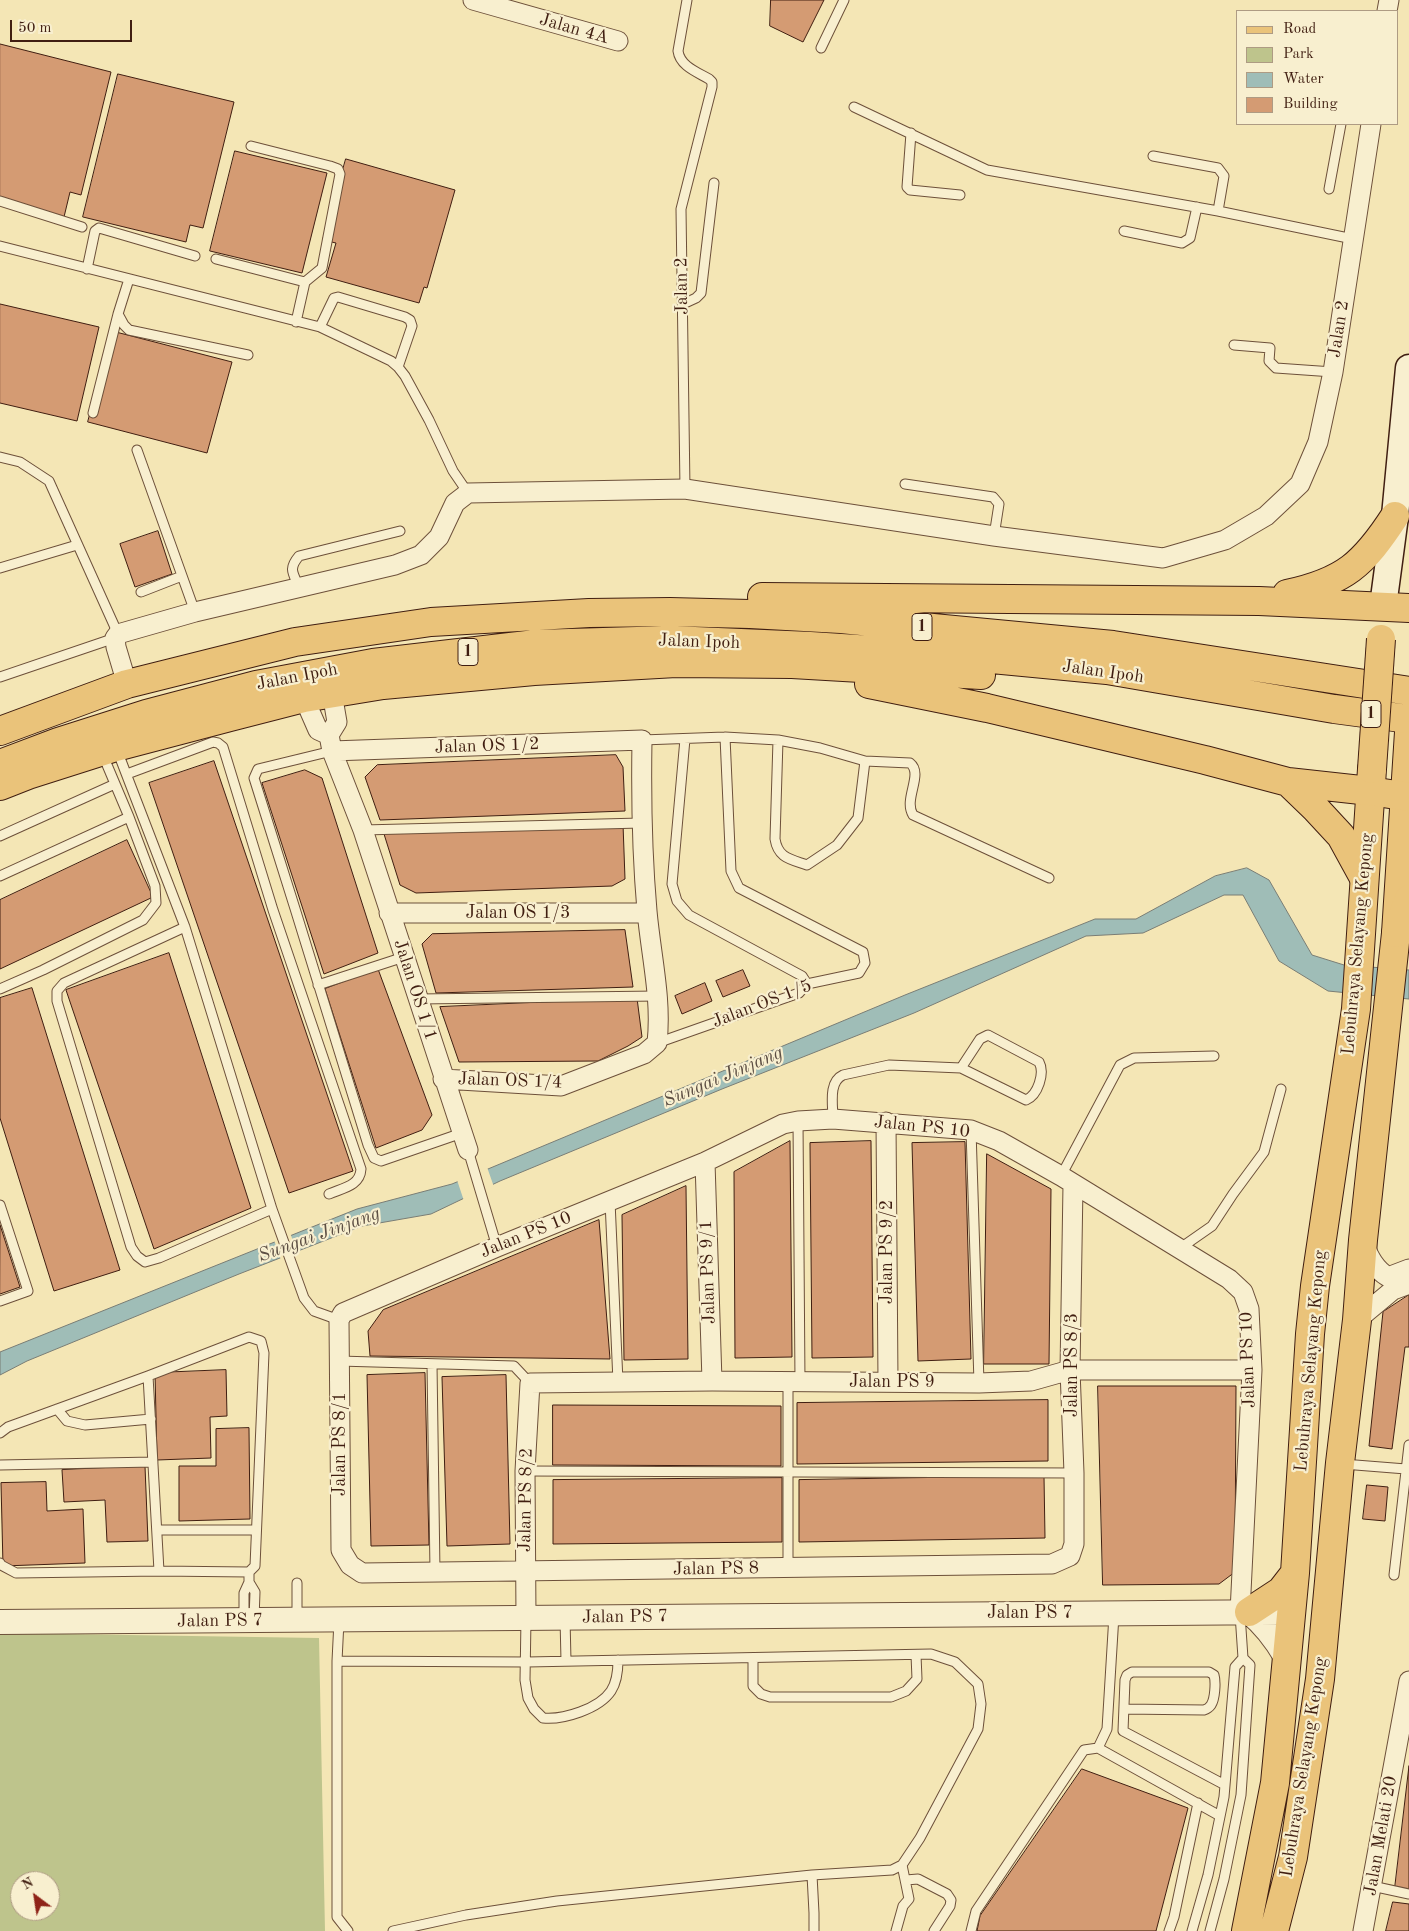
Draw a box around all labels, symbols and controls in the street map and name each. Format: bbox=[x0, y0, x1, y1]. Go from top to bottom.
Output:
street label: Jalan 4A bbox=[537, 9, 611, 49]
scale bar bbox=[12, 10, 135, 42]
legend bbox=[1236, 10, 1399, 125]
text: 50 m bbox=[18, 21, 52, 36]
text: Road bbox=[1283, 22, 1316, 37]
text: Park bbox=[1283, 47, 1314, 62]
text: Water bbox=[1283, 72, 1324, 87]
text: Building bbox=[1283, 97, 1338, 112]
street label: Jalan 2 bbox=[671, 257, 693, 315]
street label: Jalan 2 bbox=[1324, 299, 1354, 359]
road number: 1 bbox=[912, 614, 932, 640]
street label: Jalan Ipoh bbox=[658, 630, 740, 654]
road number: 1 bbox=[458, 638, 478, 666]
street label: Jalan Ipoh bbox=[1061, 656, 1145, 688]
street label: Jalan Ipoh bbox=[255, 659, 339, 695]
road number: 1 bbox=[1361, 701, 1381, 728]
street label: Jalan OS 1/2 bbox=[434, 733, 540, 759]
street label: Lebuhraya Selayang Kepong bbox=[1338, 832, 1378, 1056]
street label: Jalan OS 1/3 bbox=[466, 902, 570, 924]
street label: Jalan OS 1/1 bbox=[389, 937, 441, 1043]
street label: Jalan OS 1/5 bbox=[709, 975, 815, 1033]
water label: Sungai Jinjang bbox=[659, 1041, 787, 1113]
street label: Jalan OS 1/4 bbox=[457, 1068, 563, 1094]
street label: Jalan PS 10 bbox=[873, 1111, 971, 1143]
street label: Jalan PS 9/2 bbox=[876, 1200, 898, 1304]
water label: Sungai Jinjang bbox=[255, 1202, 383, 1268]
street label: Jalan PS 10 bbox=[477, 1207, 575, 1263]
street label: Jalan PS 9/1 bbox=[695, 1219, 721, 1325]
street label: Lebuhraya Selayang Kepong bbox=[1291, 1249, 1331, 1473]
street label: Jalan PS 10 bbox=[1236, 1311, 1260, 1409]
street label: Jalan PS 8/3 bbox=[1061, 1313, 1083, 1417]
street label: Jalan PS 9 bbox=[849, 1371, 935, 1393]
street label: Jalan PS 8/1 bbox=[329, 1392, 351, 1496]
street label: Jalan PS 8/2 bbox=[514, 1448, 538, 1552]
street label: Jalan PS 8 bbox=[673, 1557, 759, 1581]
street label: Jalan PS 7 bbox=[987, 1602, 1073, 1624]
street label: Jalan PS 7 bbox=[582, 1605, 668, 1629]
street label: Jalan PS 7 bbox=[177, 1609, 263, 1633]
street label: Lebuhraya Selayang Kepong bbox=[1276, 1655, 1332, 1879]
street label: Jalan Melati 20 bbox=[1360, 1774, 1402, 1898]
north arrow bbox=[10, 1871, 60, 1921]
text: N bbox=[20, 1875, 36, 1893]

